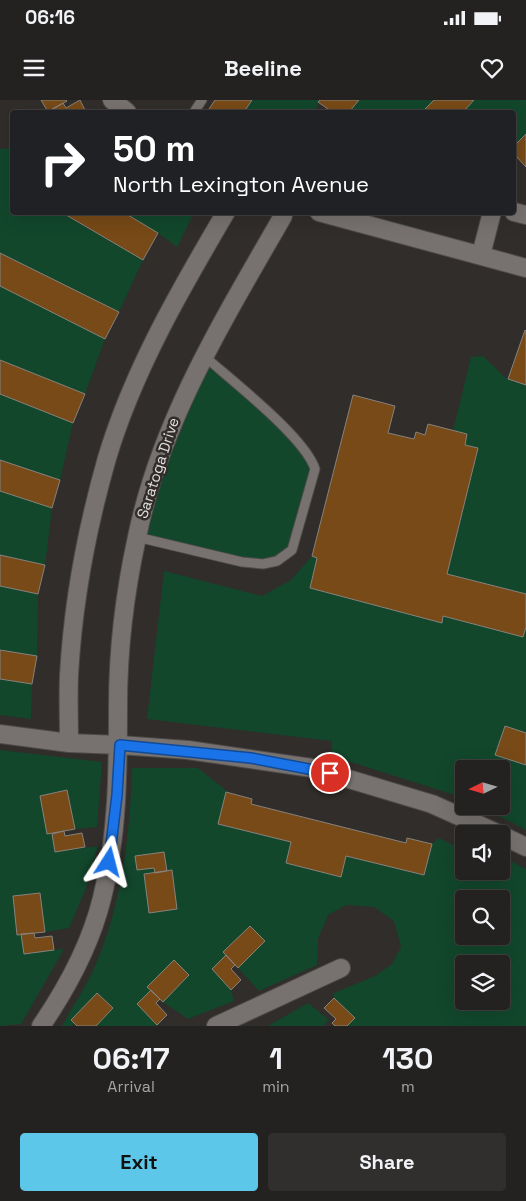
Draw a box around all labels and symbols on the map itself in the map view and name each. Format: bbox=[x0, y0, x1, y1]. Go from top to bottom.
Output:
street label: Saratoga Drive bbox=[132, 415, 183, 521]
pin bbox=[309, 752, 351, 794]
north arrow bbox=[455, 760, 510, 815]
position arrow bbox=[82, 835, 134, 887]

